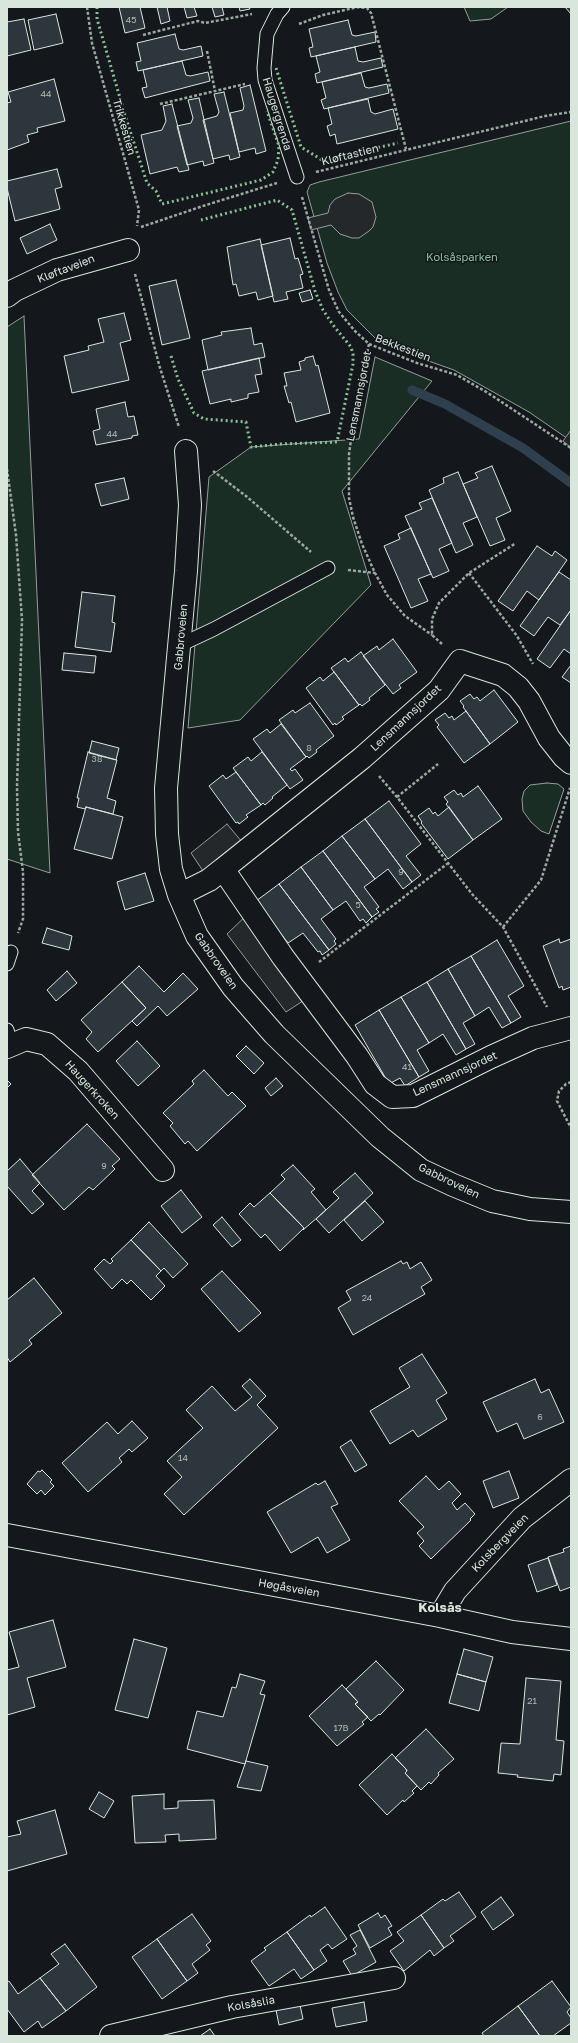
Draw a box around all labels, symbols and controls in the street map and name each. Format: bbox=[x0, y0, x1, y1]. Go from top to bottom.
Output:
house number: 45 bbox=[126, 15, 136, 25]
street label: Haugergrenda bbox=[260, 76, 294, 152]
house number: 44 bbox=[41, 89, 51, 99]
street label: Trikkestien bbox=[110, 97, 138, 157]
street label: Kløftastien bbox=[320, 142, 380, 168]
park label: Kolsåsparken bbox=[426, 251, 498, 265]
street label: Kløftaveien bbox=[35, 252, 97, 286]
street label: Bekkestien bbox=[373, 331, 433, 365]
street label: Lensmannsjordet bbox=[344, 350, 374, 442]
house number: 44 bbox=[107, 429, 117, 439]
street label: Gabbroveien bbox=[172, 603, 190, 671]
street label: Lensmannsjordet bbox=[368, 682, 444, 754]
house number: 8 bbox=[306, 743, 312, 753]
house number: 38 bbox=[92, 754, 102, 764]
house number: 9 bbox=[398, 867, 404, 877]
house number: 5 bbox=[355, 900, 361, 910]
street label: Gabbroveien bbox=[192, 930, 240, 992]
street label: Lensmannsjordet bbox=[411, 1049, 499, 1099]
street label: Haugerkroken bbox=[62, 1058, 122, 1122]
house number: 41 bbox=[402, 1062, 412, 1072]
street label: Gabbroveien bbox=[416, 1160, 482, 1202]
house number: 9 bbox=[101, 1161, 107, 1171]
house number: 24 bbox=[362, 1293, 372, 1303]
house number: 6 bbox=[537, 1412, 543, 1422]
house number: 14 bbox=[178, 1453, 188, 1463]
street label: Kolsbergveien bbox=[469, 1511, 531, 1575]
street label: Høgåsveien bbox=[257, 1576, 321, 1600]
district label: Kolsås bbox=[418, 1600, 462, 1616]
house number: 21 bbox=[527, 1696, 537, 1706]
house number: 17B bbox=[333, 1723, 349, 1733]
street label: Kolsåslia bbox=[226, 1993, 276, 2015]

